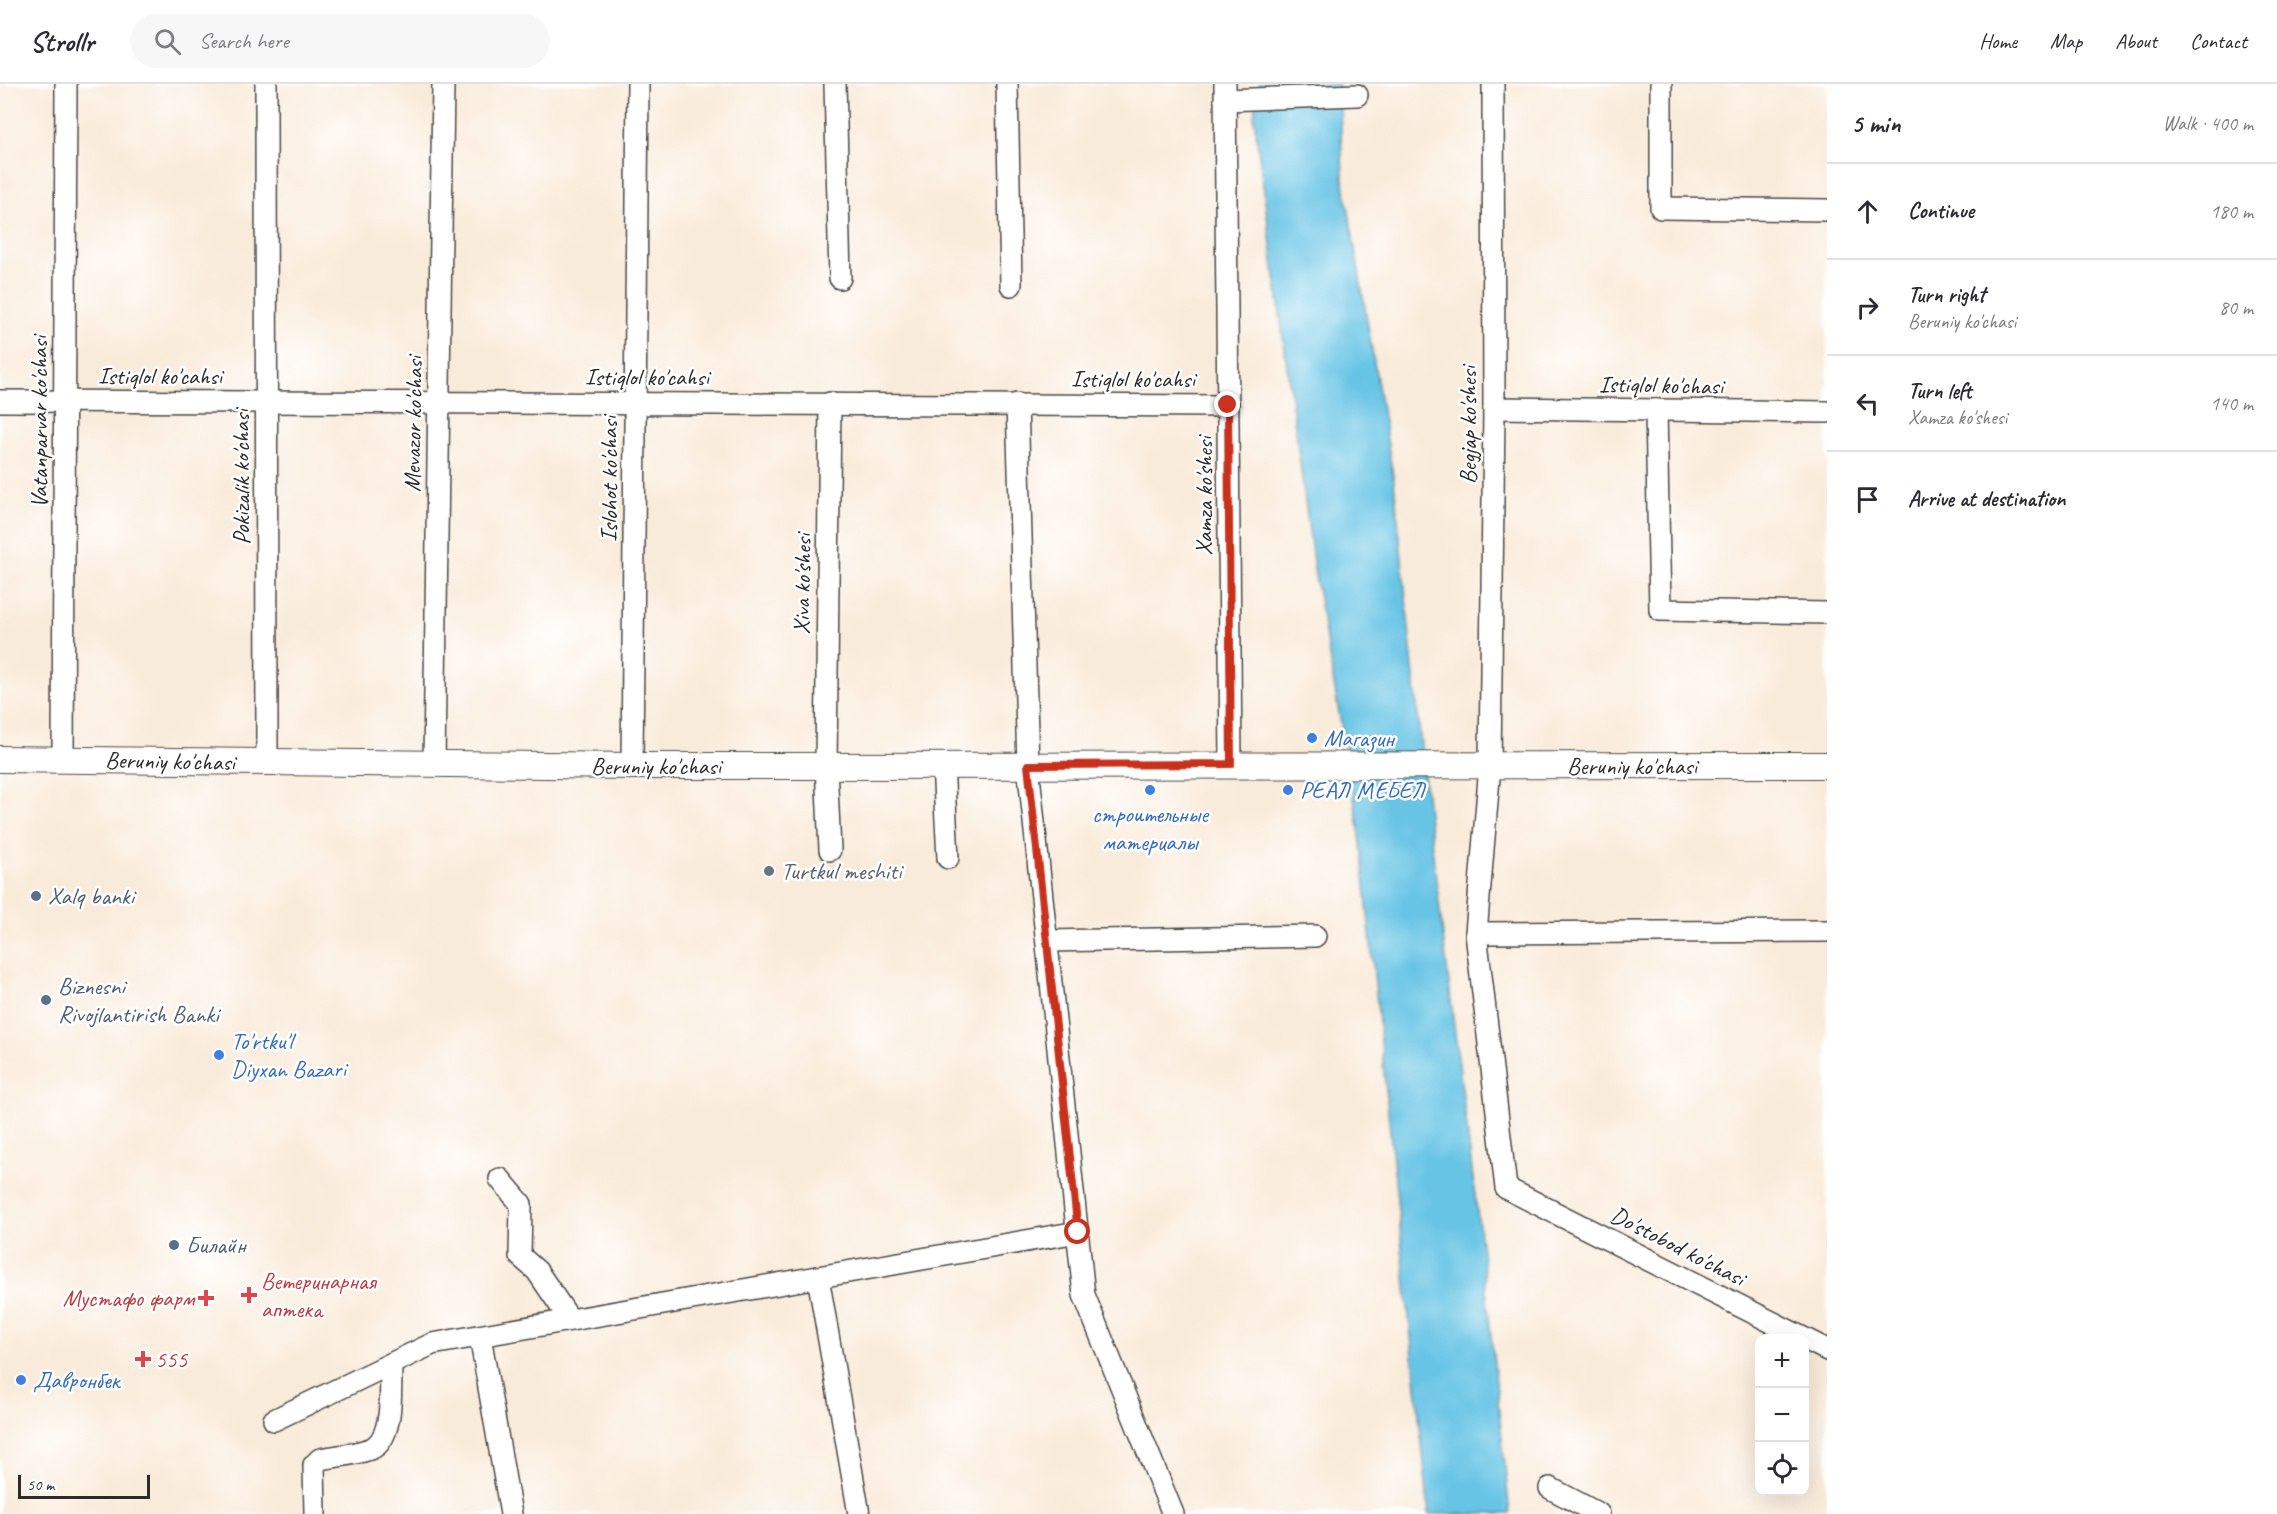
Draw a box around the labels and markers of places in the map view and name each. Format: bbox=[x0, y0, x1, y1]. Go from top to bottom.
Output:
place label: Магазин bbox=[1324, 723, 1396, 753]
marker: Магазин bbox=[1305, 731, 1319, 745]
place label: РЕАЛ МЕБЕЛ bbox=[1300, 775, 1427, 805]
marker: строительные материалы bbox=[1143, 783, 1157, 797]
marker: РЕАЛ МЕБЕЛ bbox=[1281, 783, 1295, 797]
place label: строительные материалы bbox=[1092, 799, 1210, 857]
place label: Turtkul meshiti bbox=[781, 856, 904, 886]
marker: Turtkul meshiti bbox=[762, 864, 776, 878]
place label: Xalq banki bbox=[48, 881, 138, 911]
marker: Xalq banki bbox=[29, 889, 43, 903]
place label: Biznesni Rivojlantirish Banki bbox=[58, 971, 221, 1029]
marker: Biznesni Rivojlantirish Banki bbox=[39, 993, 53, 1007]
place label: To'rtku'l Diyxan Bazari bbox=[231, 1026, 348, 1084]
marker: To'rtku'l Diyxan Bazari bbox=[212, 1048, 226, 1062]
place label: Билайн bbox=[186, 1230, 248, 1260]
marker: Билайн bbox=[167, 1238, 181, 1252]
place label: Ветеринарная аптека bbox=[261, 1266, 377, 1324]
place label: Мустафо фарм bbox=[63, 1283, 195, 1313]
marker: Ветеринарная аптека bbox=[242, 1288, 256, 1302]
marker: Мустафо фарм bbox=[199, 1291, 213, 1305]
place label: 555 bbox=[155, 1344, 189, 1374]
marker: 555 bbox=[136, 1352, 150, 1366]
place label: Давронбек bbox=[33, 1365, 122, 1395]
marker: Давронбек bbox=[14, 1373, 28, 1387]

